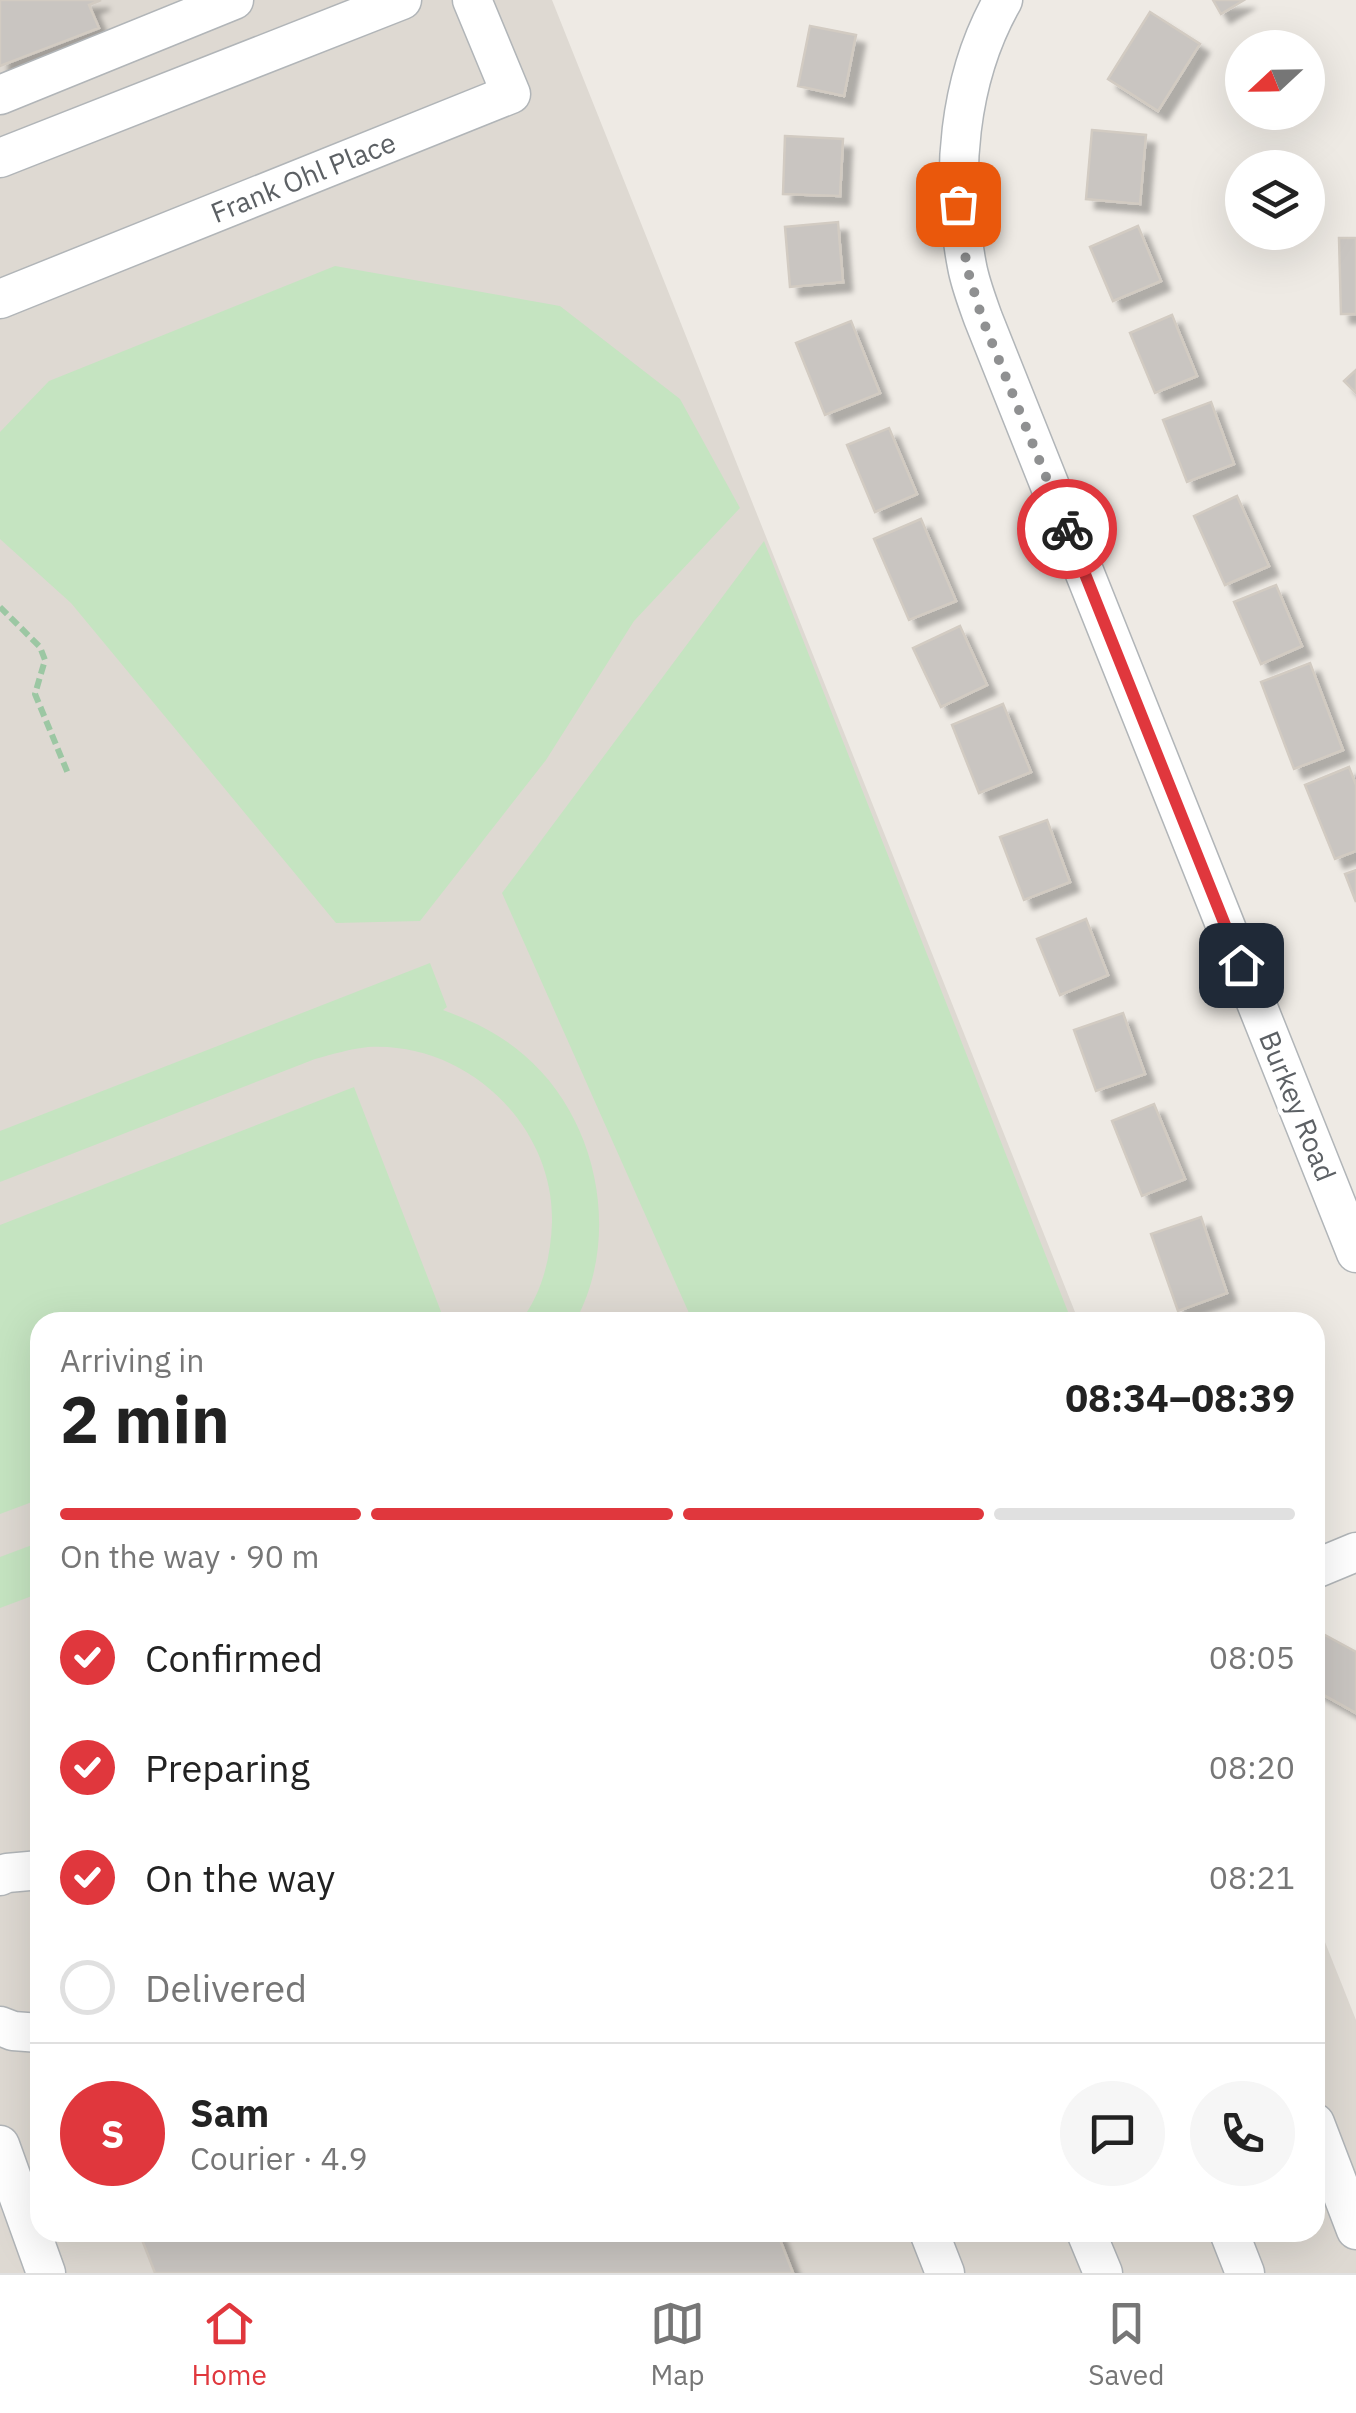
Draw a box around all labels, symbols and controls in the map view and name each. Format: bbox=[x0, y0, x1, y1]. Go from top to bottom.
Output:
north arrow bbox=[1225, 30, 1325, 130]
map controls bbox=[1225, 30, 1325, 250]
street label: Frank Ohl Place bbox=[205, 123, 401, 231]
button: layers bbox=[1225, 150, 1325, 250]
pin bbox=[916, 162, 1001, 247]
icon: bag bbox=[931, 177, 986, 232]
courier bbox=[1017, 479, 1117, 579]
icon: bike bbox=[1040, 502, 1095, 557]
pin bbox=[1199, 923, 1284, 1008]
icon: home bbox=[1214, 938, 1269, 993]
street label: Burkey Road bbox=[1251, 1025, 1345, 1187]
text: Arriving in bbox=[60, 1339, 205, 1381]
text: 08:34–08:39 bbox=[1065, 1373, 1295, 1422]
text: 2 min bbox=[60, 1376, 230, 1461]
text: On the way · 90 m bbox=[60, 1535, 320, 1577]
icon: check bbox=[60, 1630, 115, 1685]
text: Confirmed bbox=[145, 1633, 323, 1682]
text: 08:05 bbox=[1209, 1636, 1295, 1678]
icon: check bbox=[60, 1740, 115, 1795]
text: Preparing bbox=[145, 1743, 310, 1792]
text: 08:20 bbox=[1209, 1746, 1295, 1788]
icon: check bbox=[60, 1850, 115, 1905]
text: On the way bbox=[145, 1853, 335, 1902]
text: 08:21 bbox=[1209, 1856, 1295, 1898]
text: Delivered bbox=[145, 1963, 307, 2012]
button: chat bbox=[1060, 2081, 1165, 2186]
button: phone bbox=[1190, 2081, 1295, 2186]
text: Sam bbox=[190, 2088, 269, 2137]
text: S bbox=[101, 2109, 124, 2158]
text: Courier · 4.9 bbox=[190, 2137, 368, 2179]
tab: Home bbox=[192, 2296, 267, 2393]
tab: Map bbox=[650, 2296, 705, 2393]
tab: Saved bbox=[1088, 2296, 1164, 2393]

